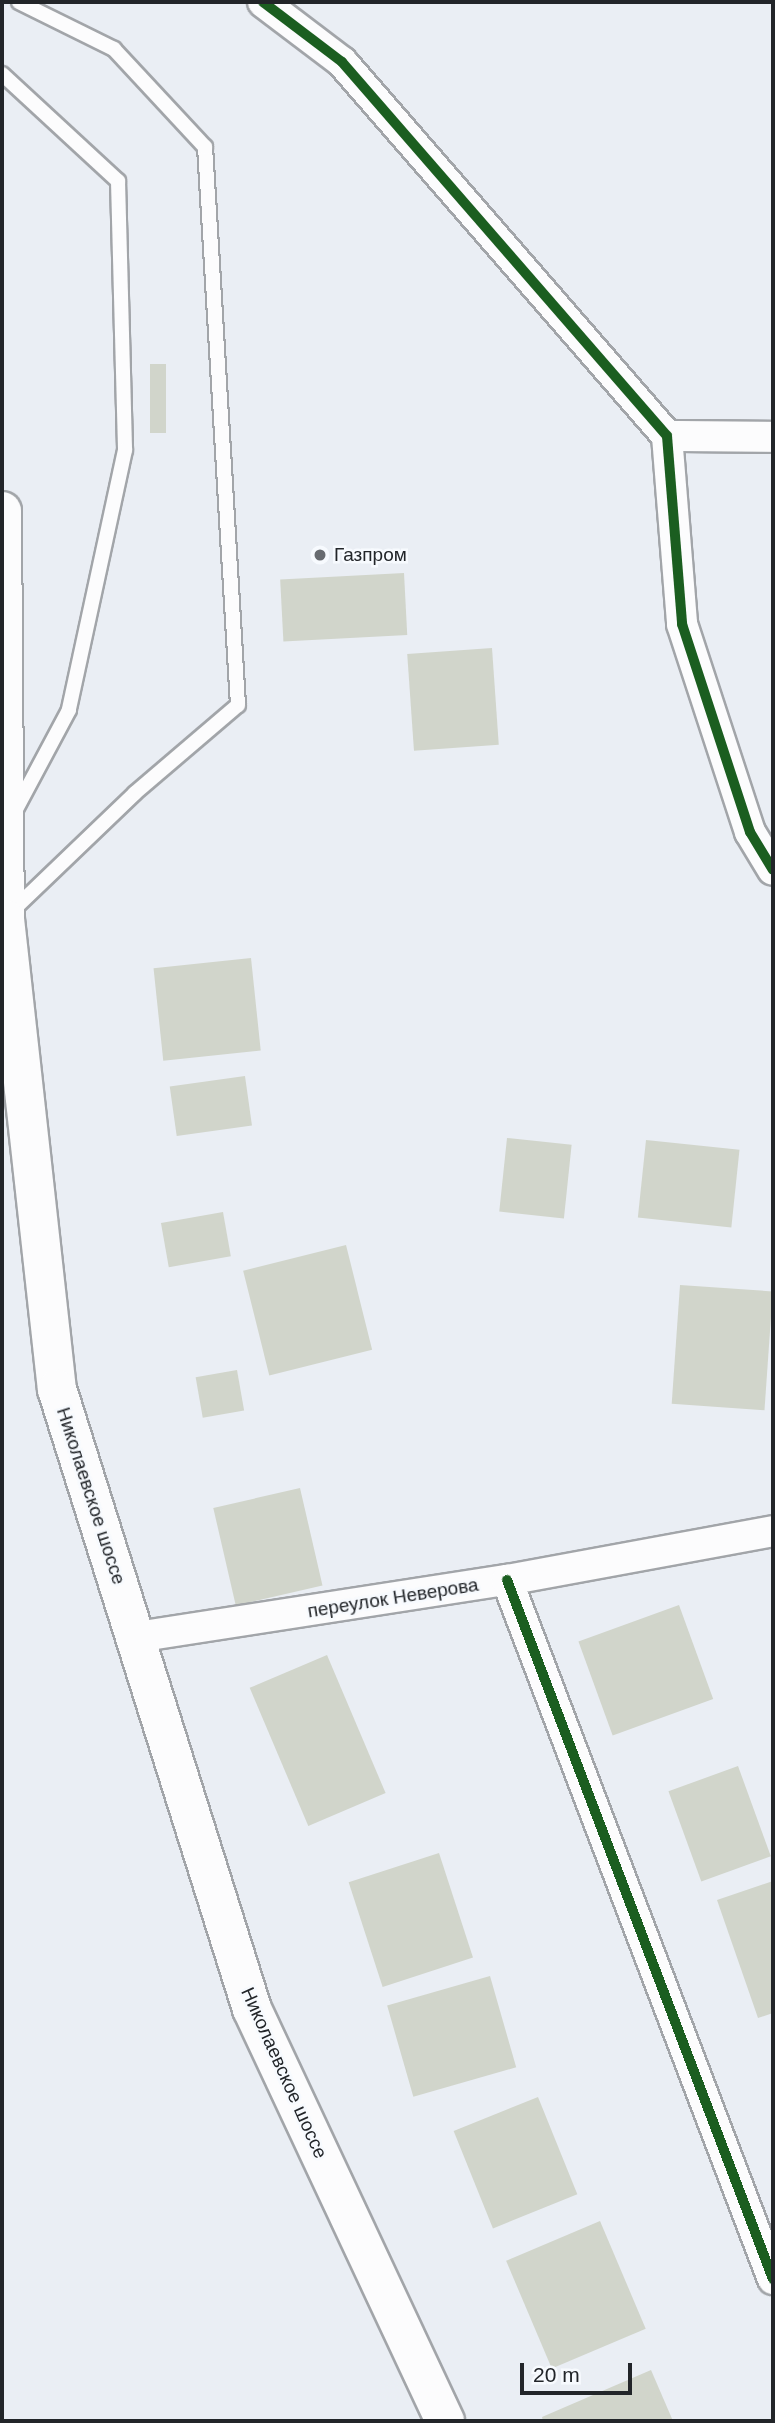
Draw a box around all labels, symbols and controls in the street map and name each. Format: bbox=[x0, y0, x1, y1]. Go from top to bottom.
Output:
place label: Газпром bbox=[334, 544, 407, 566]
marker: Газпром bbox=[312, 547, 328, 563]
street label: Николаевское шоссе bbox=[52, 1405, 130, 1587]
street label: переулок Неверова bbox=[306, 1573, 480, 1623]
street label: Николаевское шоссе bbox=[236, 1984, 332, 2162]
scale bar bbox=[523, 2350, 635, 2394]
text: 20 m bbox=[533, 2363, 580, 2386]

